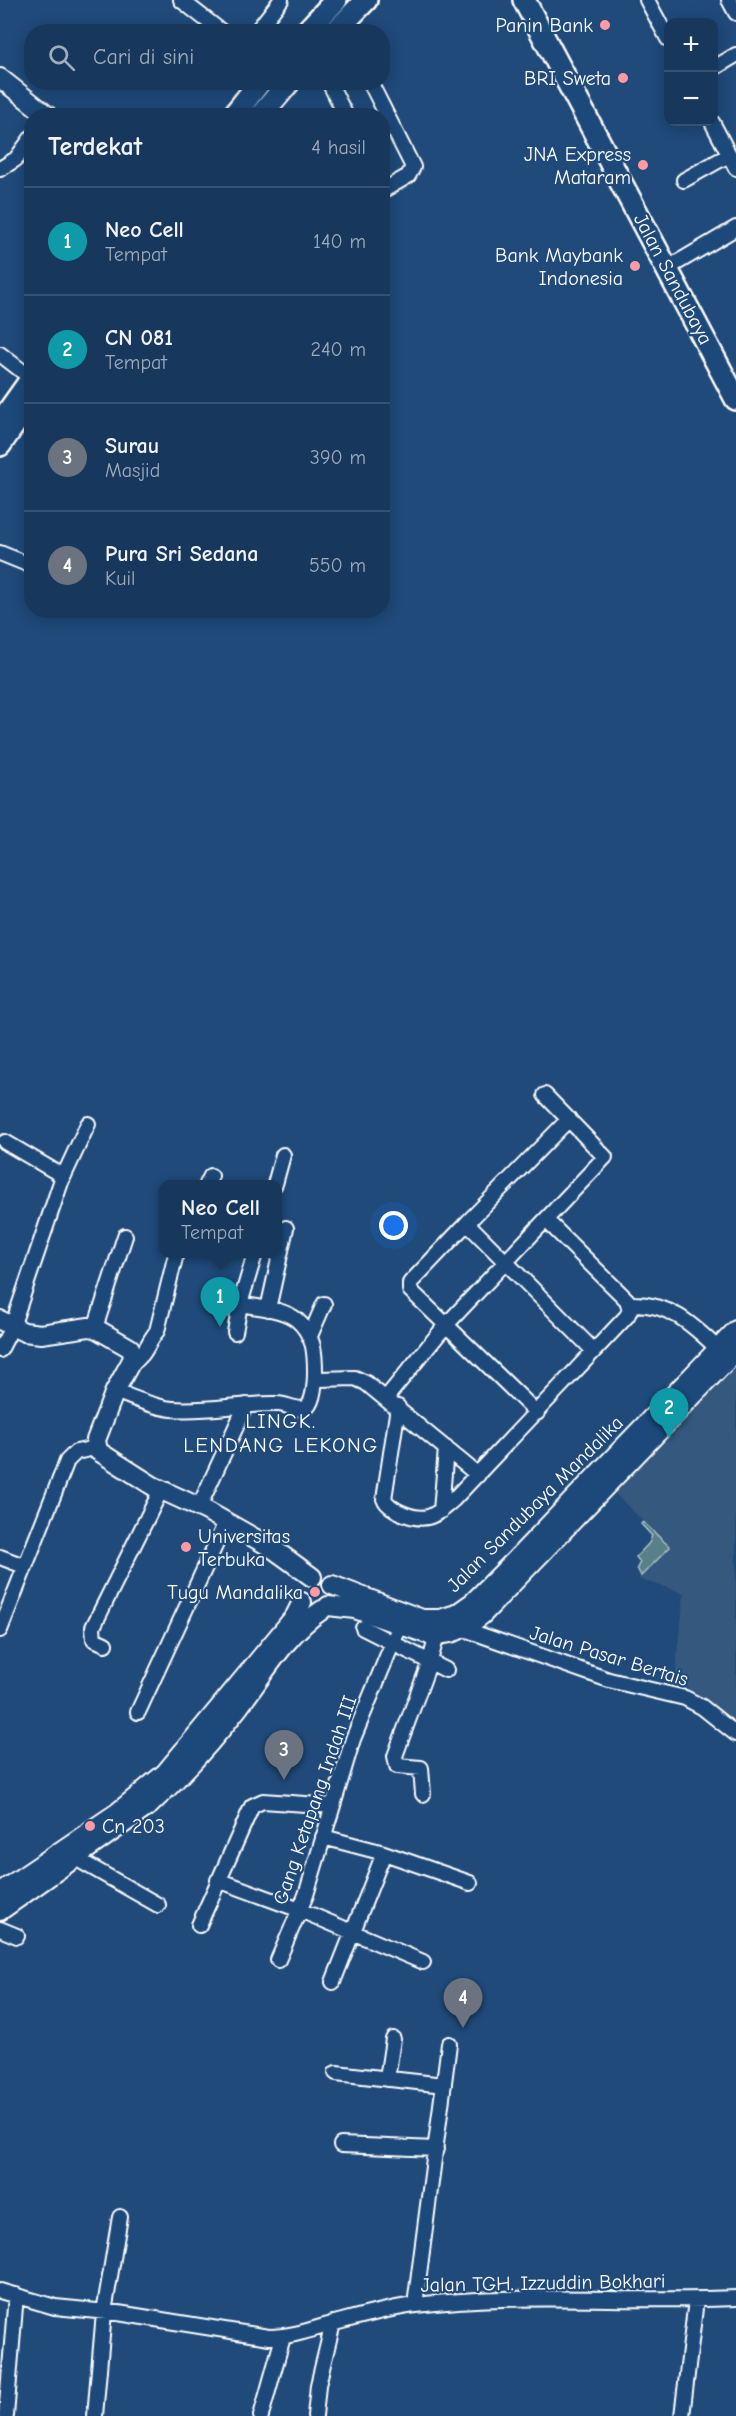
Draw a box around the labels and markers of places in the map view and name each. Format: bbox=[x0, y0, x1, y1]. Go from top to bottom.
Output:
place label: Panin Bank bbox=[496, 14, 593, 37]
marker: Panin Bank bbox=[598, 18, 612, 32]
place label: BRI Sweta bbox=[524, 67, 611, 90]
marker: BRI Sweta bbox=[616, 71, 630, 85]
place label: JNA Express Mataram bbox=[524, 143, 631, 189]
marker: JNA Express Mataram bbox=[636, 158, 650, 172]
place label: Bank Maybank Indonesia bbox=[495, 244, 623, 290]
marker: Bank Maybank Indonesia bbox=[628, 259, 642, 273]
pin: 1 bbox=[200, 1278, 240, 1327]
pin: 2 bbox=[650, 1388, 688, 1438]
place label: Universitas Terbuka bbox=[198, 1525, 290, 1571]
marker: Universitas Terbuka bbox=[179, 1540, 193, 1554]
place label: Tugu Mandalika bbox=[167, 1581, 303, 1604]
marker: Tugu Mandalika bbox=[308, 1585, 322, 1599]
pin: 3 bbox=[264, 1730, 304, 1780]
place label: Cn 203 bbox=[102, 1815, 165, 1838]
marker: Cn 203 bbox=[83, 1819, 97, 1833]
pin: 4 bbox=[444, 1978, 482, 2028]

